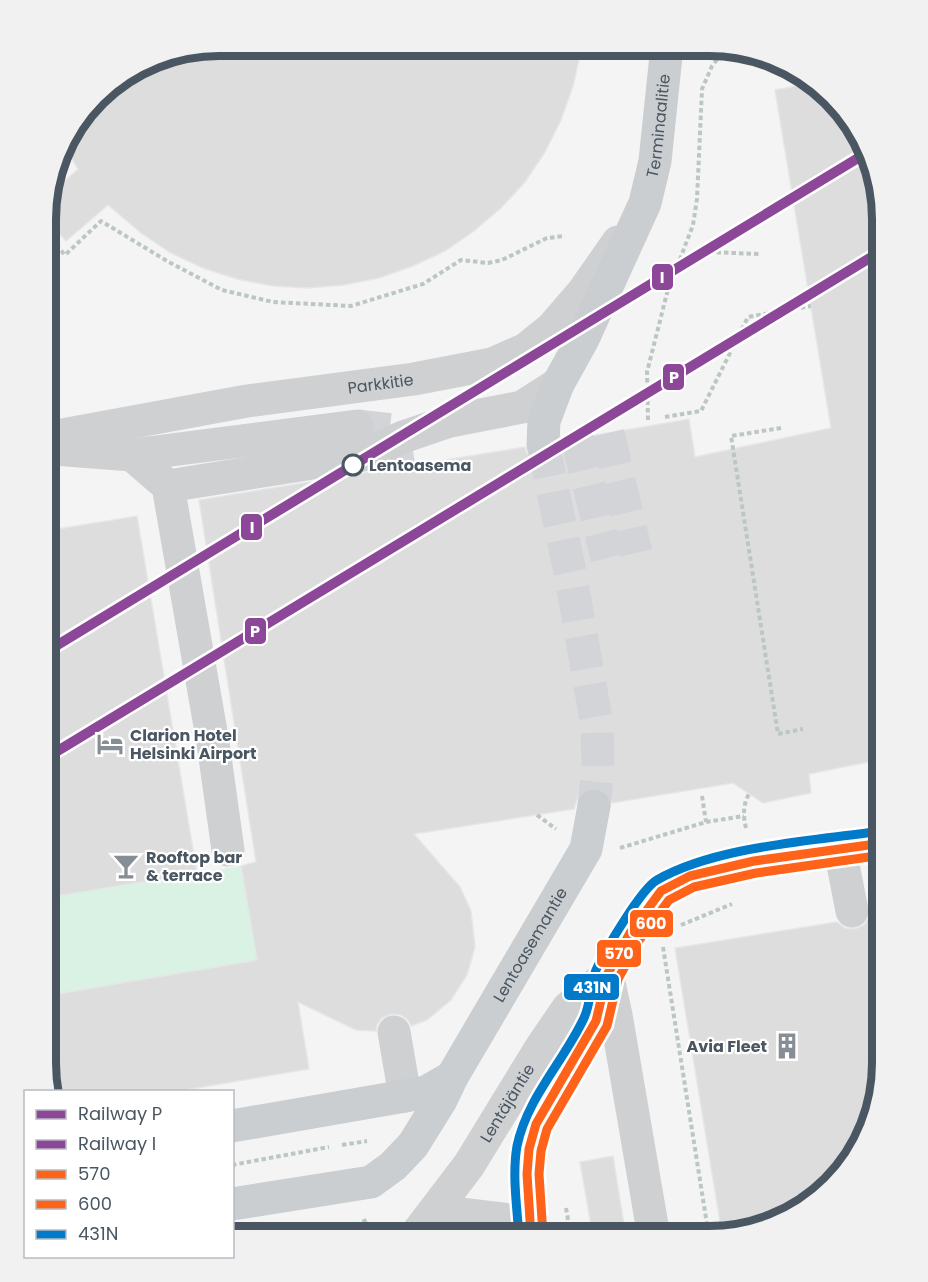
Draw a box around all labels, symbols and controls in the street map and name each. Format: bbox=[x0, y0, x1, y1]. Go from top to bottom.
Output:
street label: Terminaalitie bbox=[640, 73, 676, 180]
line badge: I bbox=[651, 263, 674, 291]
text: I bbox=[660, 266, 664, 289]
line badge: P bbox=[662, 363, 685, 391]
text: P bbox=[669, 366, 679, 389]
street label: Parkkitie bbox=[346, 368, 415, 400]
marker: Lentoasema bbox=[342, 454, 364, 476]
place label: Lentoasema bbox=[369, 454, 471, 477]
line badge: I bbox=[240, 513, 263, 541]
text: I bbox=[250, 516, 254, 539]
line badge: P bbox=[244, 617, 267, 645]
text: P bbox=[250, 620, 260, 643]
place label: Clarion Hotel Helsinki Airport bbox=[130, 724, 256, 765]
hotel icon: Clarion Hotel Helsinki Airport bbox=[95, 729, 125, 759]
place label: Rooftop bar & terrace bbox=[146, 846, 242, 887]
bar icon: Rooftop bar & terrace bbox=[111, 851, 141, 881]
street label: Lentoasemantie bbox=[488, 883, 573, 1007]
line badge: 600 bbox=[629, 909, 674, 938]
text: 600 bbox=[635, 912, 667, 935]
line badge: 570 bbox=[596, 939, 642, 968]
text: 570 bbox=[604, 942, 634, 965]
line badge: 431N bbox=[563, 973, 620, 1001]
text: 431N bbox=[573, 976, 611, 999]
building icon: Avia Fleet bbox=[772, 1031, 802, 1061]
place label: Avia Fleet bbox=[687, 1035, 767, 1058]
street label: Lentäjäntie bbox=[475, 1059, 540, 1147]
legend bbox=[24, 1090, 234, 1258]
text: Railway P bbox=[78, 1101, 162, 1126]
text: Railway I bbox=[78, 1131, 156, 1156]
text: 570 bbox=[78, 1161, 110, 1186]
text: 600 bbox=[78, 1191, 112, 1216]
text: 431N bbox=[78, 1221, 118, 1246]

